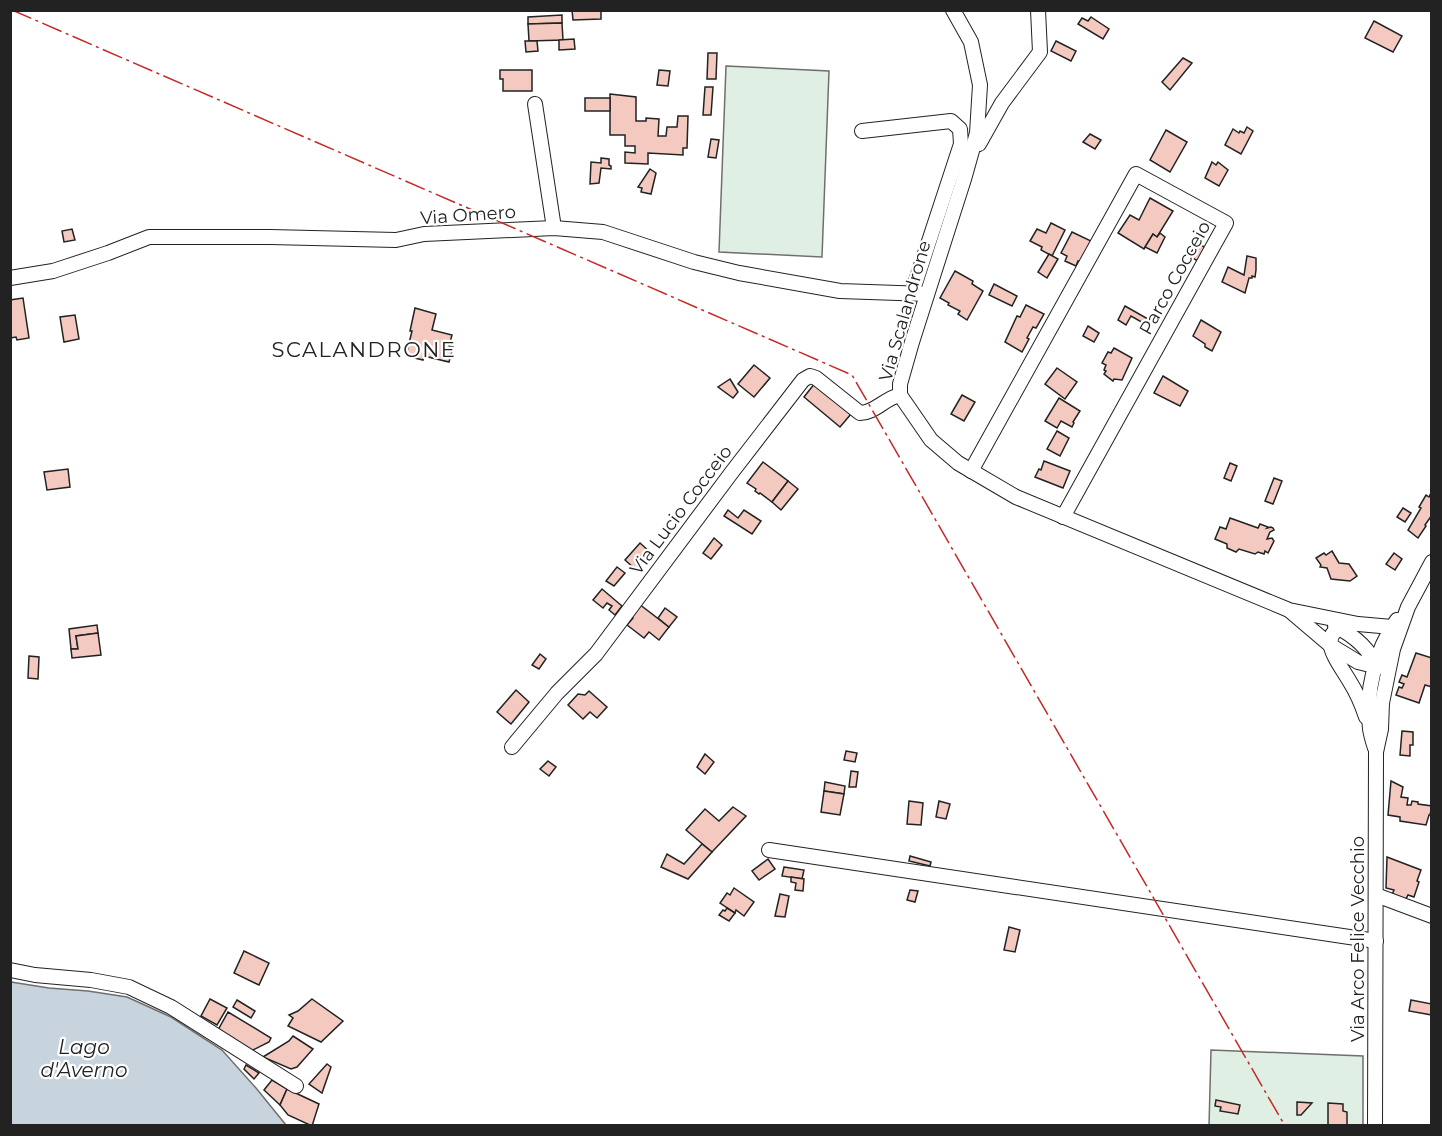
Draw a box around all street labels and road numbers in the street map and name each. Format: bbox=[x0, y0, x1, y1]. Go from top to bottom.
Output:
street label: Via Omero bbox=[419, 201, 517, 229]
street label: Parco Cocceio bbox=[1135, 217, 1215, 339]
street label: Via Scalandrone bbox=[874, 238, 936, 384]
street label: Via Lucio Cocceio bbox=[625, 441, 737, 579]
street label: Via Arco Felice Vecchio bbox=[1347, 836, 1369, 1042]

